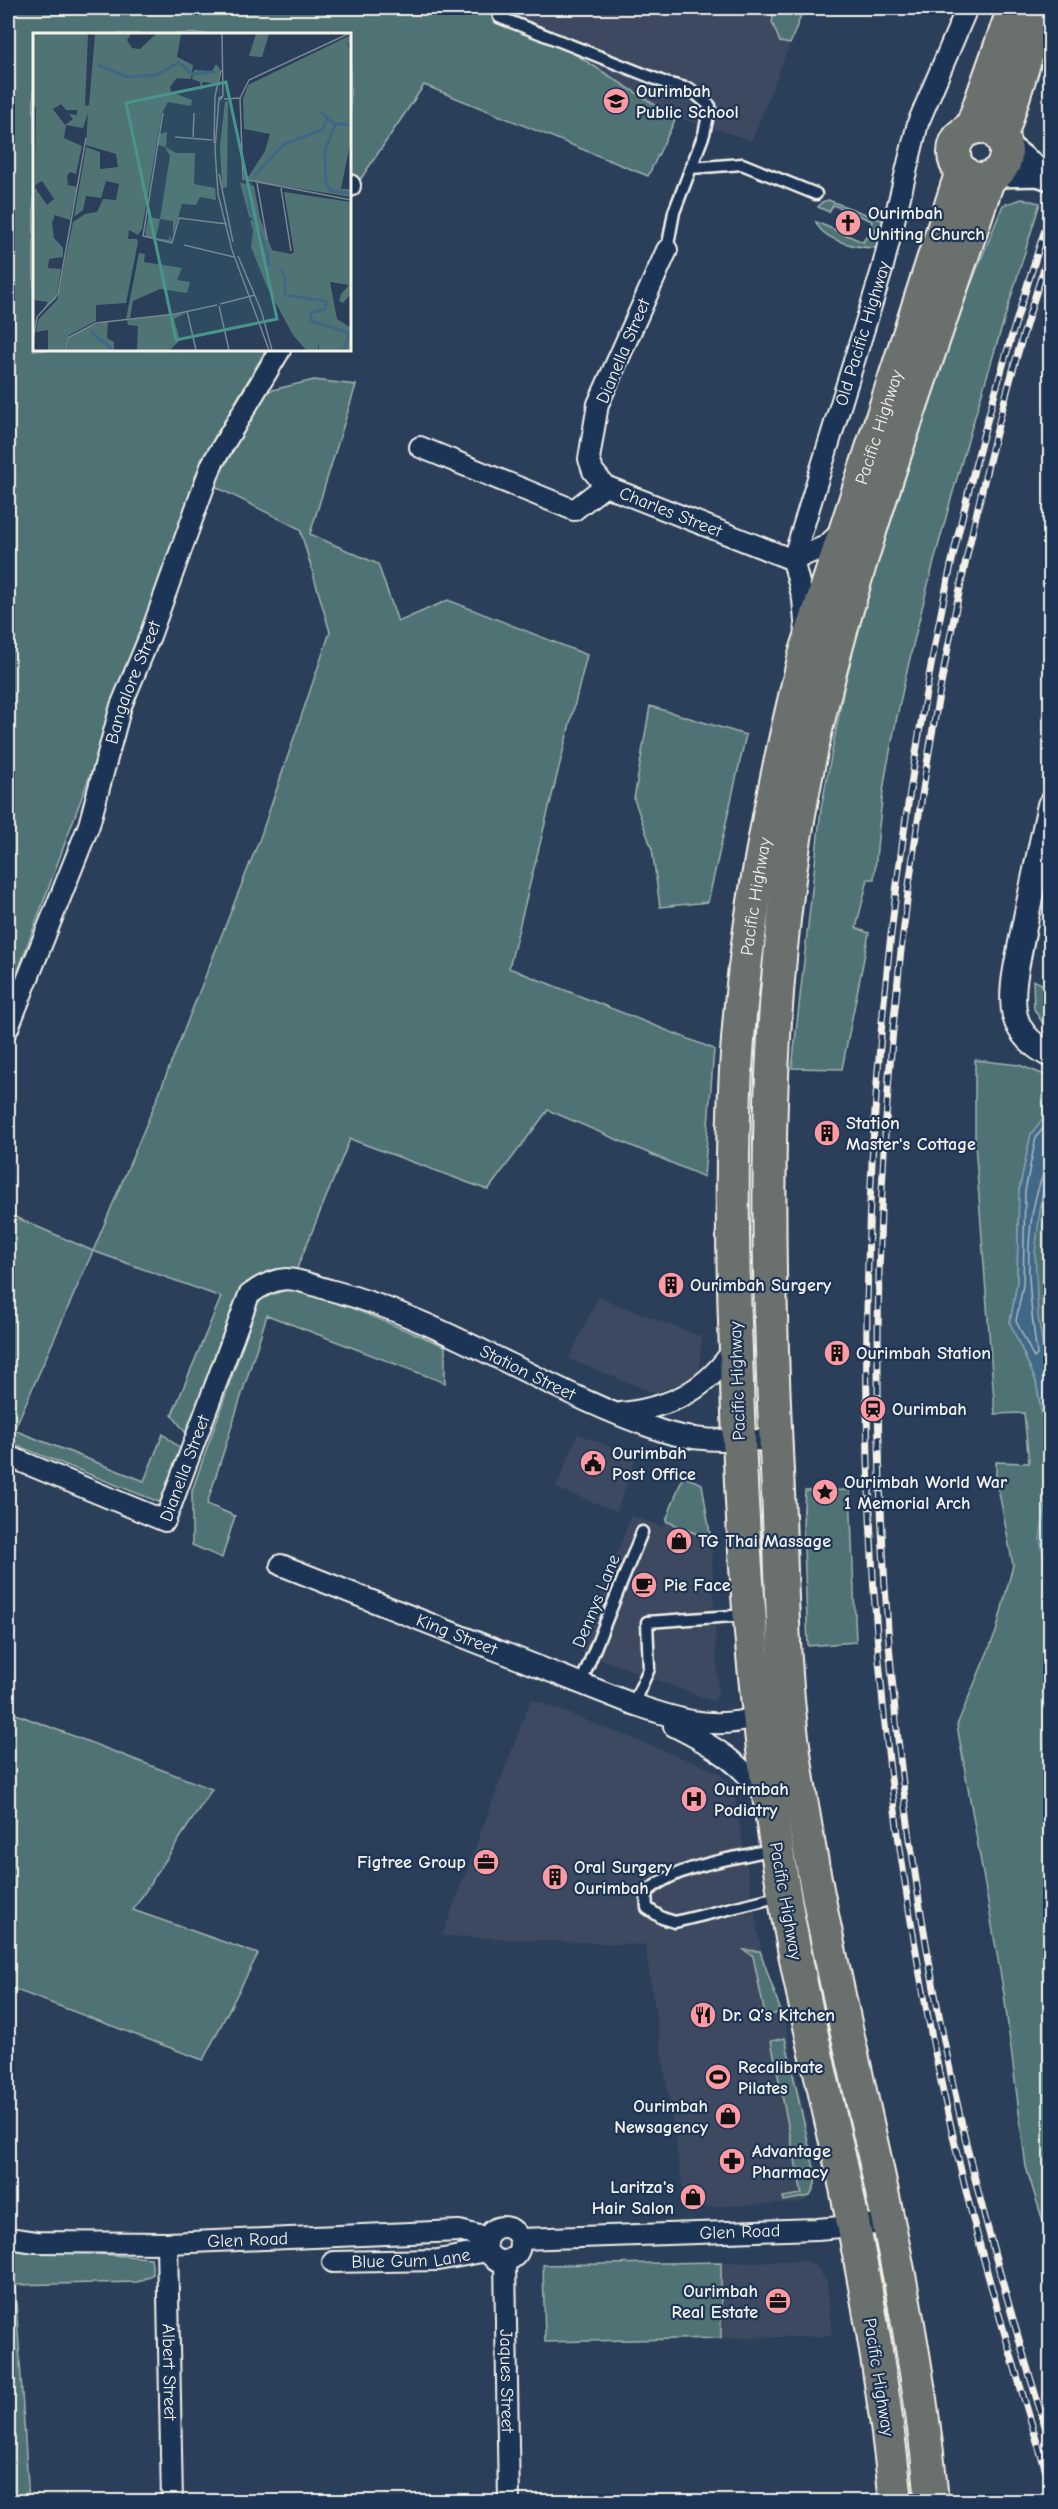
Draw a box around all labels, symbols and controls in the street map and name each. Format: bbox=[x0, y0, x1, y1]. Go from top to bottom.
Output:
inset map bbox=[33, 33, 351, 351]
place label: Ourimbah Public School bbox=[636, 81, 739, 123]
school or university icon: Ourimbah Public School bbox=[601, 86, 631, 116]
place label: Ourimbah Uniting Church bbox=[868, 203, 985, 245]
church icon: Ourimbah Uniting Church bbox=[833, 208, 863, 238]
street label: Old Pacific Highway bbox=[831, 258, 895, 409]
street label: Dianella Street bbox=[592, 295, 655, 407]
street label: Pacific Highway bbox=[851, 367, 908, 487]
street label: Charles Street bbox=[616, 483, 726, 542]
street label: Bangalore Street bbox=[101, 617, 166, 746]
street label: Pacific Highway bbox=[737, 835, 776, 957]
place label: Station Master's Cottage bbox=[846, 1113, 976, 1155]
building icon: Station Master's Cottage bbox=[812, 1118, 842, 1148]
building icon: Ourimbah Surgery bbox=[656, 1270, 686, 1300]
place label: Ourimbah Surgery bbox=[690, 1275, 832, 1296]
street label: Pacific Highway bbox=[725, 1320, 750, 1441]
building icon: Ourimbah Station bbox=[822, 1338, 852, 1368]
street label: Station Street bbox=[476, 1341, 579, 1406]
place label: Ourimbah Station bbox=[856, 1343, 991, 1364]
station icon: Ourimbah bbox=[858, 1394, 888, 1424]
place label: Ourimbah bbox=[892, 1399, 967, 1420]
street label: Dianella Street bbox=[156, 1412, 215, 1525]
place label: Ourimbah Post Office bbox=[612, 1443, 696, 1485]
public building icon: Ourimbah Post Office bbox=[578, 1448, 608, 1478]
place label: Ourimbah World War 1 Memorial Arch bbox=[844, 1472, 1008, 1514]
place icon: Ourimbah World War 1 Memorial Arch bbox=[810, 1477, 840, 1507]
shop icon: TG Thai Massage bbox=[664, 1526, 694, 1556]
place label: TG Thai Massage bbox=[698, 1531, 831, 1552]
street label: Dennys Lane bbox=[568, 1551, 625, 1651]
cafe icon: Pie Face bbox=[629, 1570, 659, 1600]
place label: Pie Face bbox=[664, 1575, 731, 1596]
street label: King Street bbox=[413, 1610, 501, 1661]
place label: Ourimbah Podiatry bbox=[714, 1779, 789, 1821]
hospital icon: Ourimbah Podiatry bbox=[679, 1784, 709, 1814]
street label: Pacific Highway bbox=[765, 1841, 806, 1963]
office icon: Figtree Group bbox=[471, 1847, 501, 1877]
place label: Figtree Group bbox=[357, 1852, 466, 1873]
place label: Oral Surgery Ourimbah bbox=[574, 1857, 673, 1899]
building icon: Oral Surgery Ourimbah bbox=[540, 1862, 570, 1892]
restaurant icon: Dr. Q’s Kitchen bbox=[688, 2000, 718, 2030]
place label: Dr. Q’s Kitchen bbox=[722, 2005, 835, 2026]
place label: Recalibrate Pilates bbox=[738, 2057, 823, 2099]
sports icon: Recalibrate Pilates bbox=[703, 2062, 733, 2092]
place label: Ourimbah Newsagency bbox=[614, 2096, 709, 2138]
shop icon: Ourimbah Newsagency bbox=[713, 2101, 743, 2131]
place label: Advantage Pharmacy bbox=[752, 2141, 831, 2183]
pharmacy icon: Advantage Pharmacy bbox=[717, 2146, 747, 2176]
place label: Laritza's Hair Salon bbox=[592, 2177, 674, 2219]
shop icon: Laritza's Hair Salon bbox=[678, 2182, 708, 2212]
street label: Glen Road bbox=[699, 2220, 781, 2244]
street label: Glen Road bbox=[207, 2228, 288, 2252]
street label: Blue Gum Lane bbox=[351, 2244, 472, 2273]
place label: Ourimbah Real Estate bbox=[672, 2281, 758, 2323]
office icon: Ourimbah Real Estate bbox=[763, 2286, 793, 2316]
street label: Pacific Highway bbox=[859, 2317, 898, 2439]
street label: Albert Street bbox=[158, 2324, 180, 2421]
street label: Jaques Street bbox=[495, 2329, 518, 2434]

